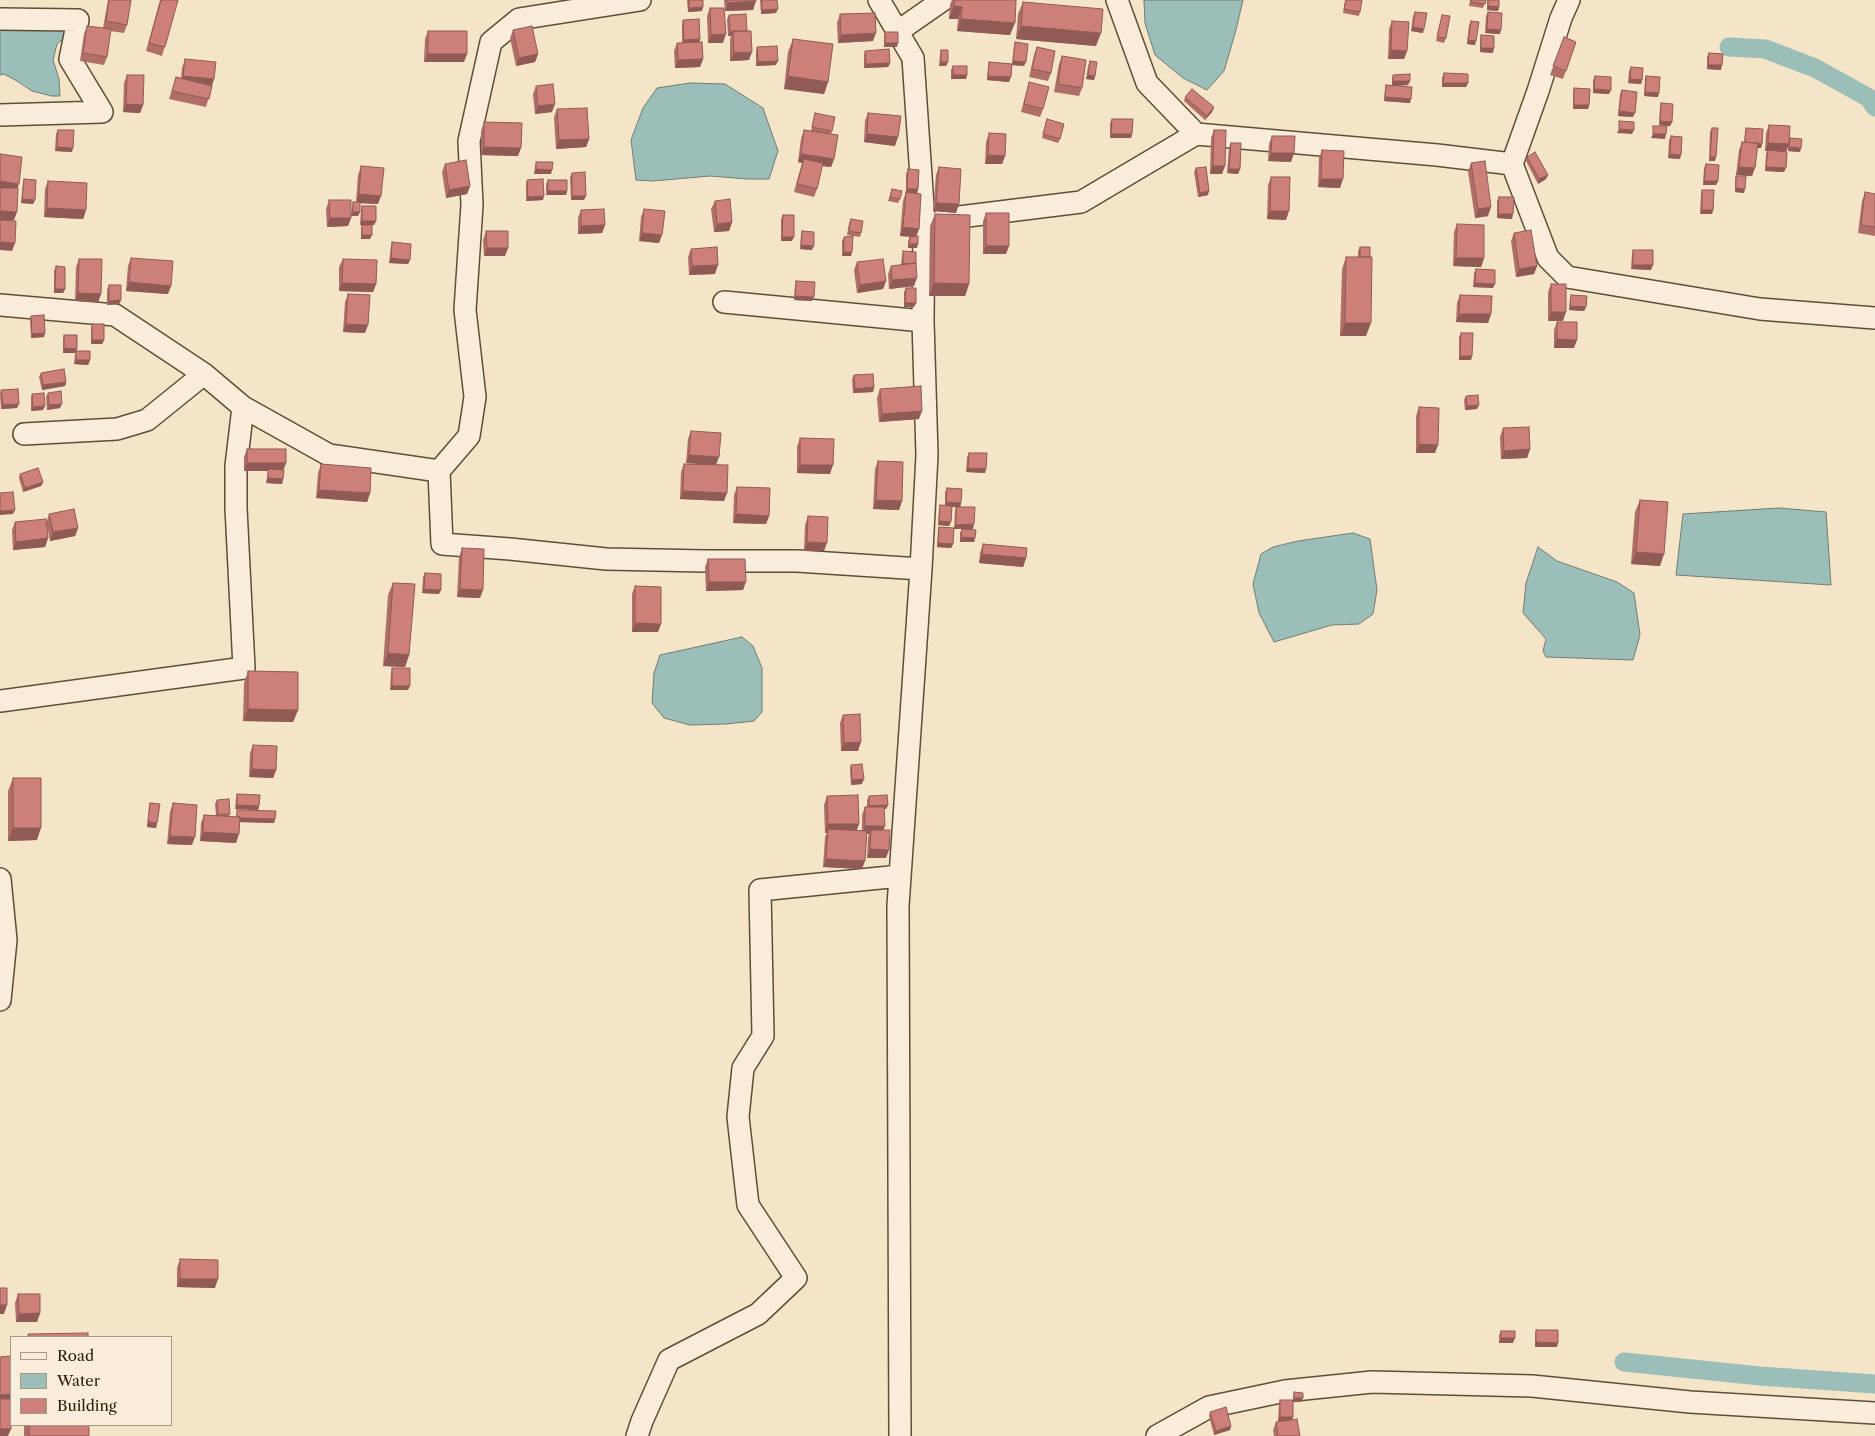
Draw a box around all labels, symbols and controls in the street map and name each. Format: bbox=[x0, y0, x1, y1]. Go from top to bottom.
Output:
legend bbox=[10, 1336, 172, 1426]
text: Road bbox=[57, 1346, 94, 1365]
text: Water bbox=[57, 1371, 100, 1390]
text: Building bbox=[57, 1396, 117, 1415]

